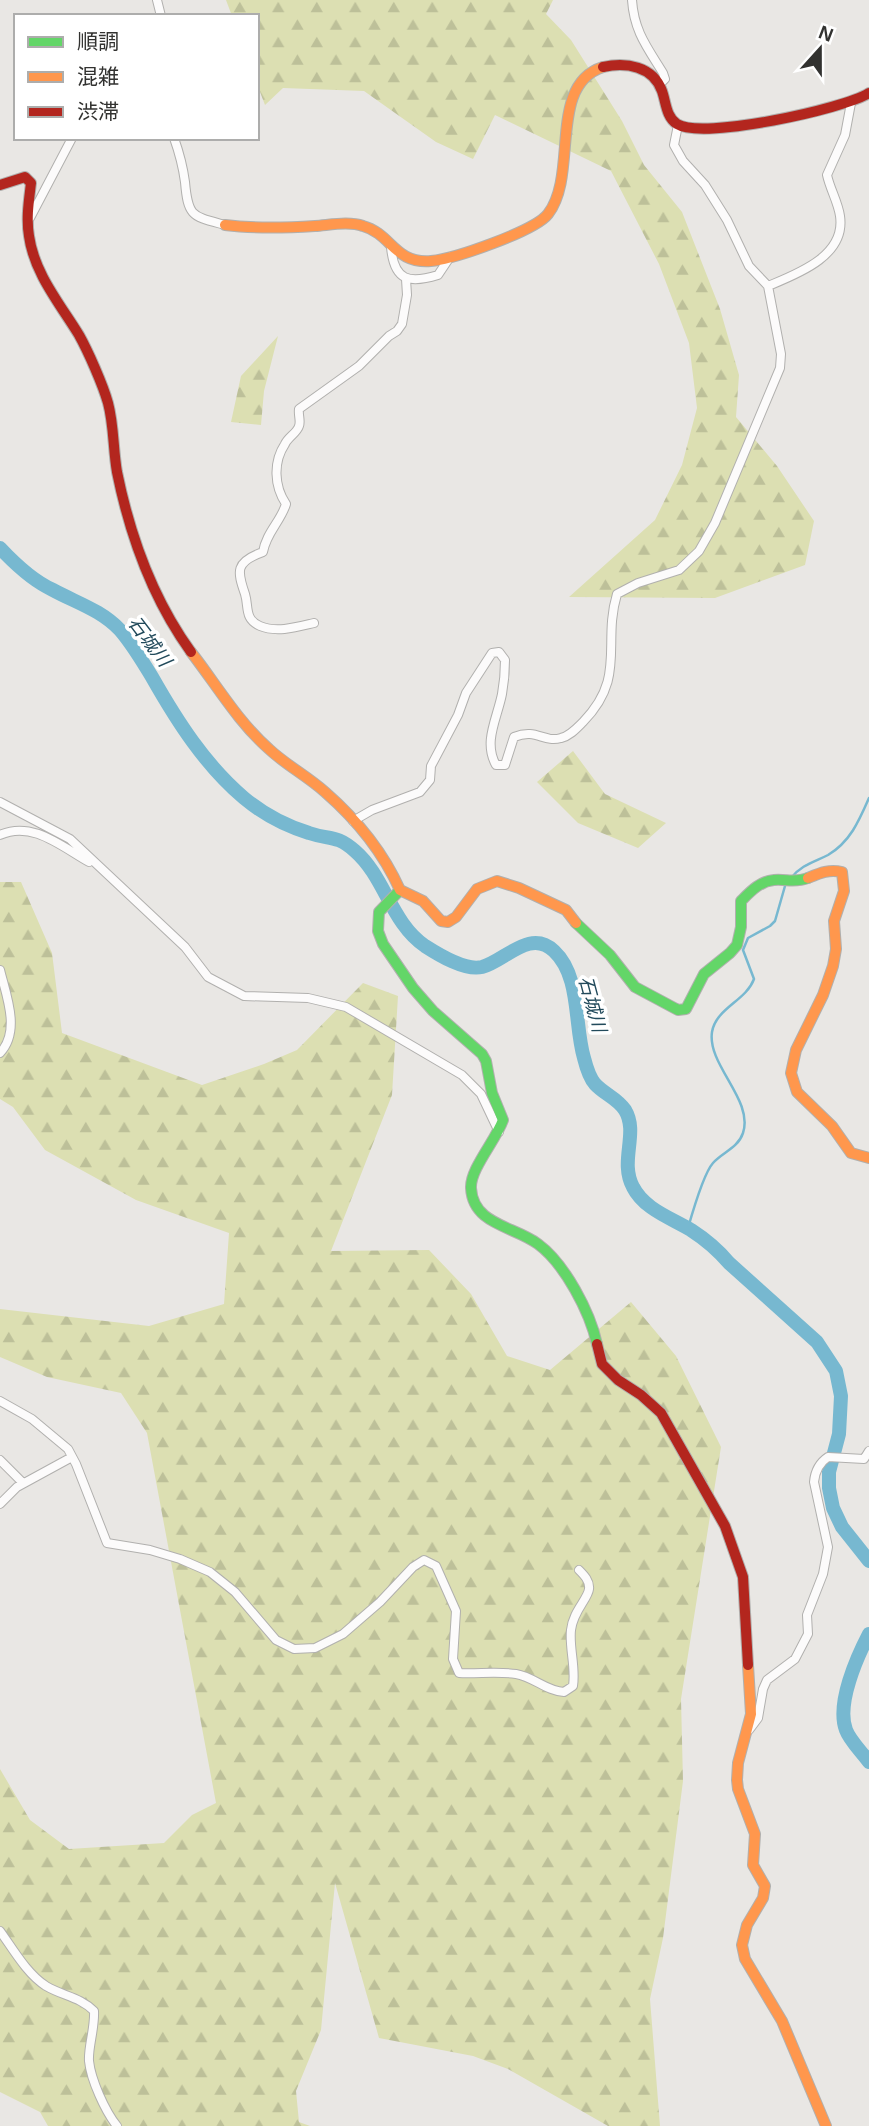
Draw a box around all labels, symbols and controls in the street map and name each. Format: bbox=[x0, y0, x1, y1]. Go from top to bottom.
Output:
legend bbox=[14, 14, 259, 140]
north arrow bbox=[785, 14, 855, 84]
text: N bbox=[816, 21, 836, 46]
text: 順調 bbox=[77, 30, 119, 53]
text: 混雑 bbox=[77, 65, 119, 88]
text: 渋滞 bbox=[77, 100, 119, 123]
water label: 石城川 bbox=[124, 612, 176, 672]
water label: 石城川 bbox=[575, 974, 611, 1036]

